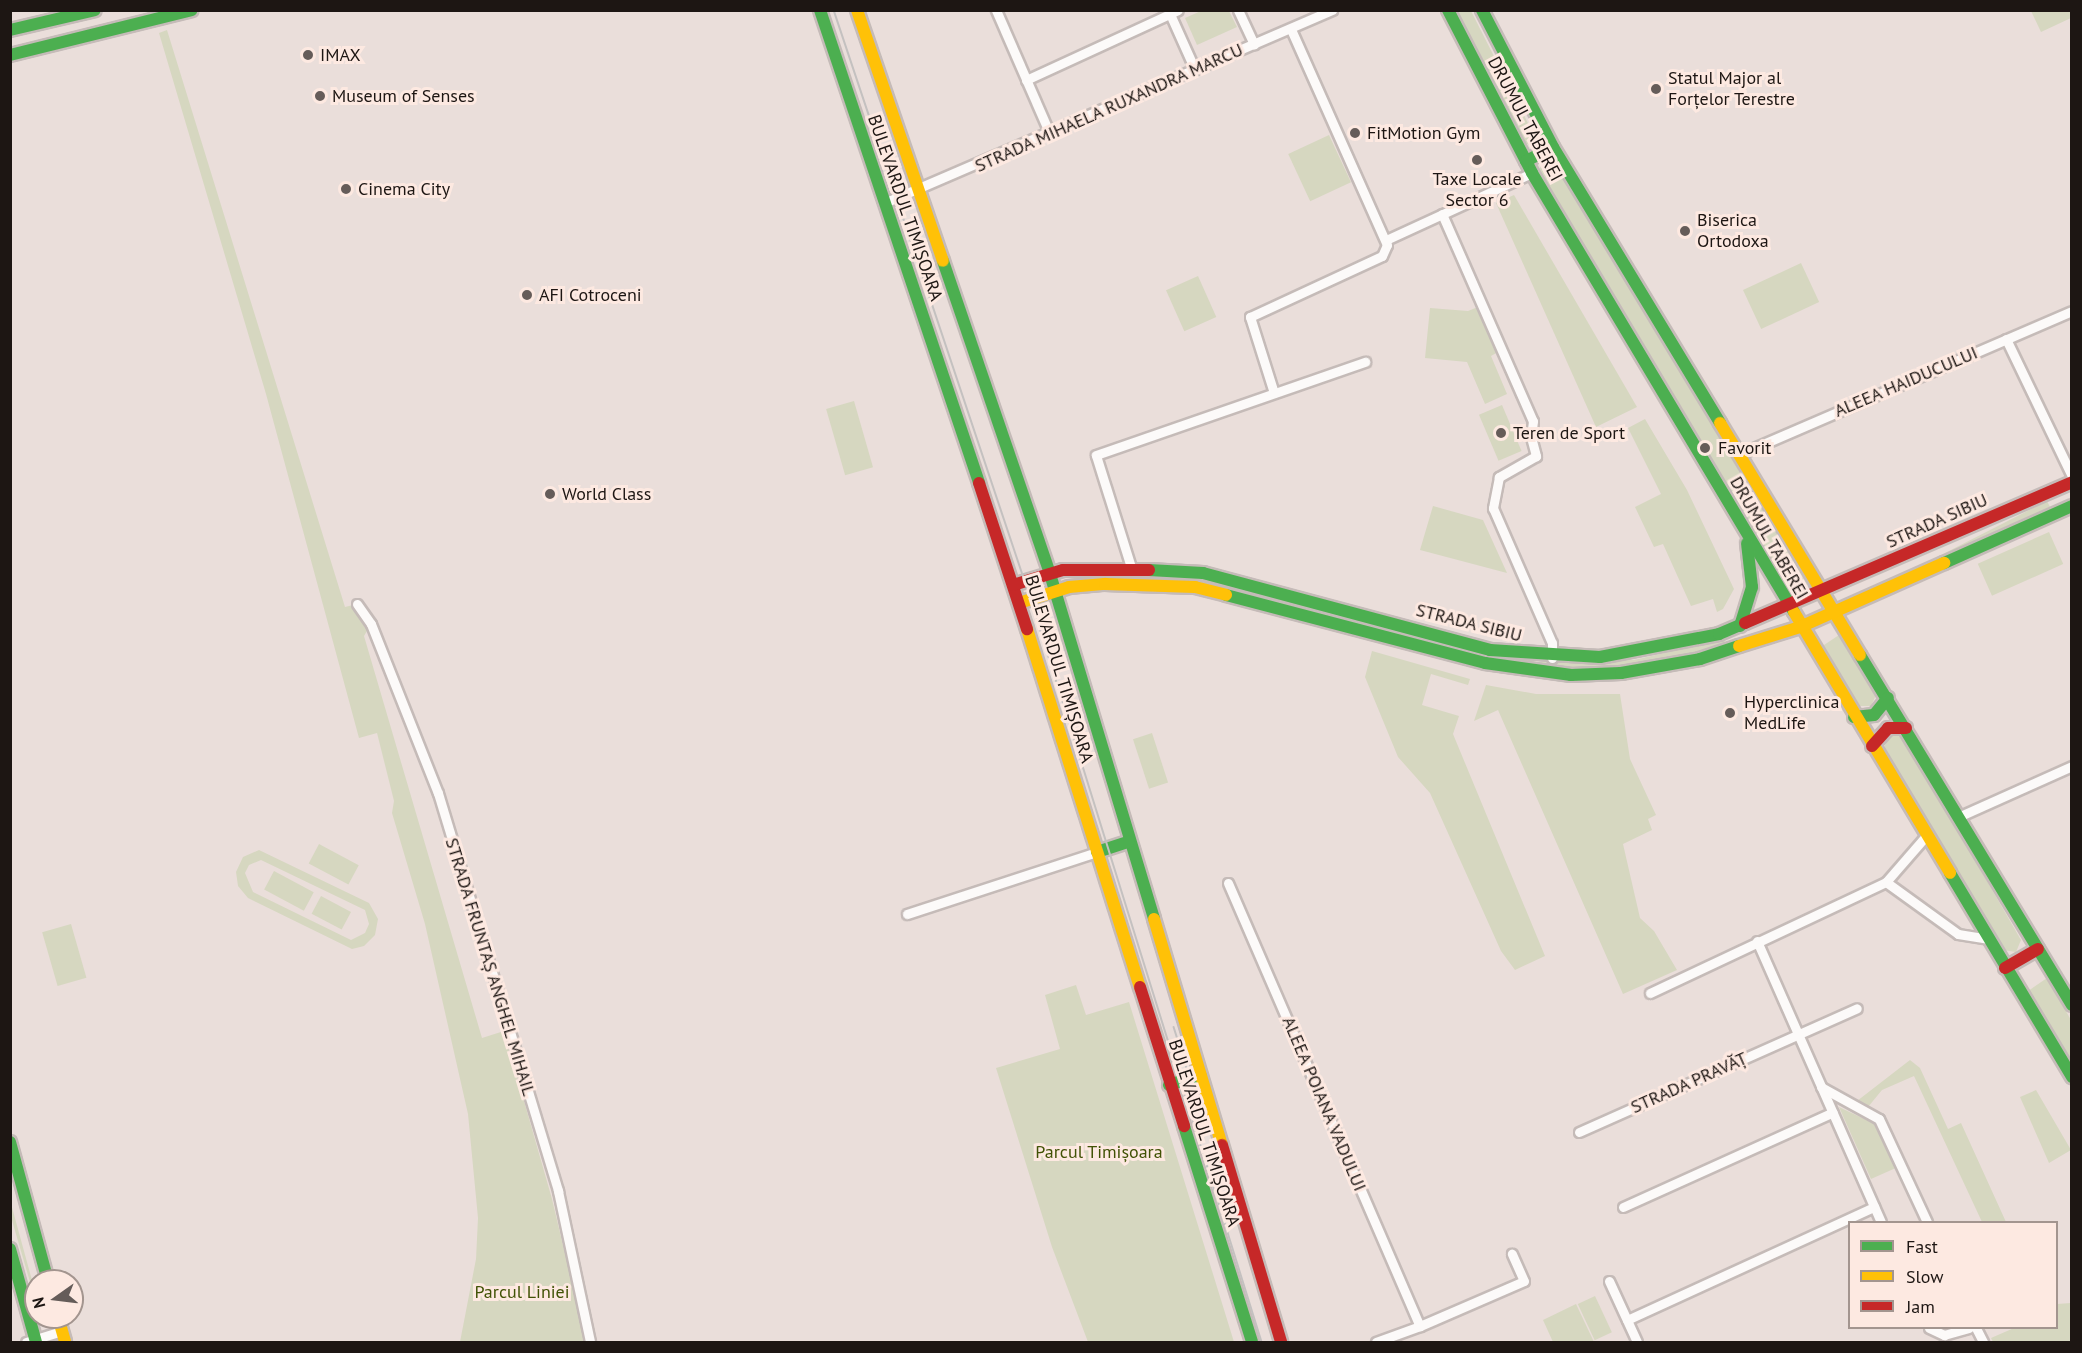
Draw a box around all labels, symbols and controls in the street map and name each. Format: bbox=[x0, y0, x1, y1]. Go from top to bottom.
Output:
street label: STRADA MIHAELA RUXANDRA MARCU bbox=[971, 39, 1247, 177]
place label: IMAX bbox=[320, 44, 361, 66]
marker: IMAX bbox=[301, 48, 315, 62]
street label: DRUMUL TABEREI bbox=[1483, 52, 1567, 186]
place label: Statul Major al Forțelor Terestre bbox=[1668, 68, 1796, 110]
marker: Statul Major al Forțelor Terestre bbox=[1649, 82, 1663, 96]
place label: Museum of Senses bbox=[332, 85, 475, 107]
marker: Museum of Senses bbox=[313, 89, 327, 103]
street label: BULEVARDUL TIMIȘOARA bbox=[863, 111, 947, 305]
place label: FitMotion Gym bbox=[1367, 122, 1480, 144]
marker: FitMotion Gym bbox=[1348, 126, 1362, 140]
marker: Taxe Locale Sector 6 bbox=[1470, 153, 1484, 167]
place label: Taxe Locale Sector 6 bbox=[1432, 169, 1522, 212]
place label: Cinema City bbox=[358, 178, 450, 200]
marker: Cinema City bbox=[339, 182, 353, 196]
place label: Biserica Ortodoxa bbox=[1697, 210, 1769, 252]
marker: Biserica Ortodoxa bbox=[1678, 224, 1692, 238]
place label: AFI Cotroceni bbox=[539, 284, 642, 306]
marker: AFI Cotroceni bbox=[520, 288, 534, 302]
street label: ALEEA HAIDUCULUI bbox=[1831, 342, 1981, 422]
place label: Teren de Sport bbox=[1513, 422, 1625, 444]
marker: Teren de Sport bbox=[1494, 426, 1508, 440]
place label: Favorit bbox=[1718, 437, 1771, 459]
marker: Favorit bbox=[1696, 439, 1714, 457]
street label: DRUMUL TABEREI bbox=[1725, 472, 1813, 604]
place label: World Class bbox=[562, 483, 651, 505]
marker: World Class bbox=[543, 487, 557, 501]
street label: STRADA SIBIU bbox=[1883, 489, 1991, 553]
street label: BULEVARDUL TIMIȘOARA bbox=[1020, 572, 1098, 766]
street label: STRADA SIBIU bbox=[1413, 599, 1525, 647]
place label: Hyperclinica MedLife bbox=[1744, 692, 1839, 734]
marker: Hyperclinica MedLife bbox=[1721, 704, 1739, 722]
street label: STRADA FRUNTAȘ ANGHEL MIHAIL bbox=[440, 834, 540, 1100]
street label: ALEEA POIANA VADULUI bbox=[1277, 1013, 1371, 1195]
street label: BULEVARDUL TIMIȘOARA bbox=[1163, 1036, 1245, 1230]
street label: STRADA PRAVĂȚ bbox=[1627, 1048, 1751, 1118]
park label: Parcul Timișoara bbox=[1035, 1141, 1163, 1163]
legend bbox=[1848, 1221, 2058, 1329]
text: Fast bbox=[1906, 1235, 1938, 1258]
text: Slow bbox=[1906, 1265, 1944, 1288]
north arrow bbox=[24, 1269, 84, 1329]
park label: Parcul Liniei bbox=[474, 1281, 570, 1303]
text: N bbox=[28, 1295, 49, 1310]
text: Jam bbox=[1906, 1295, 1935, 1318]

